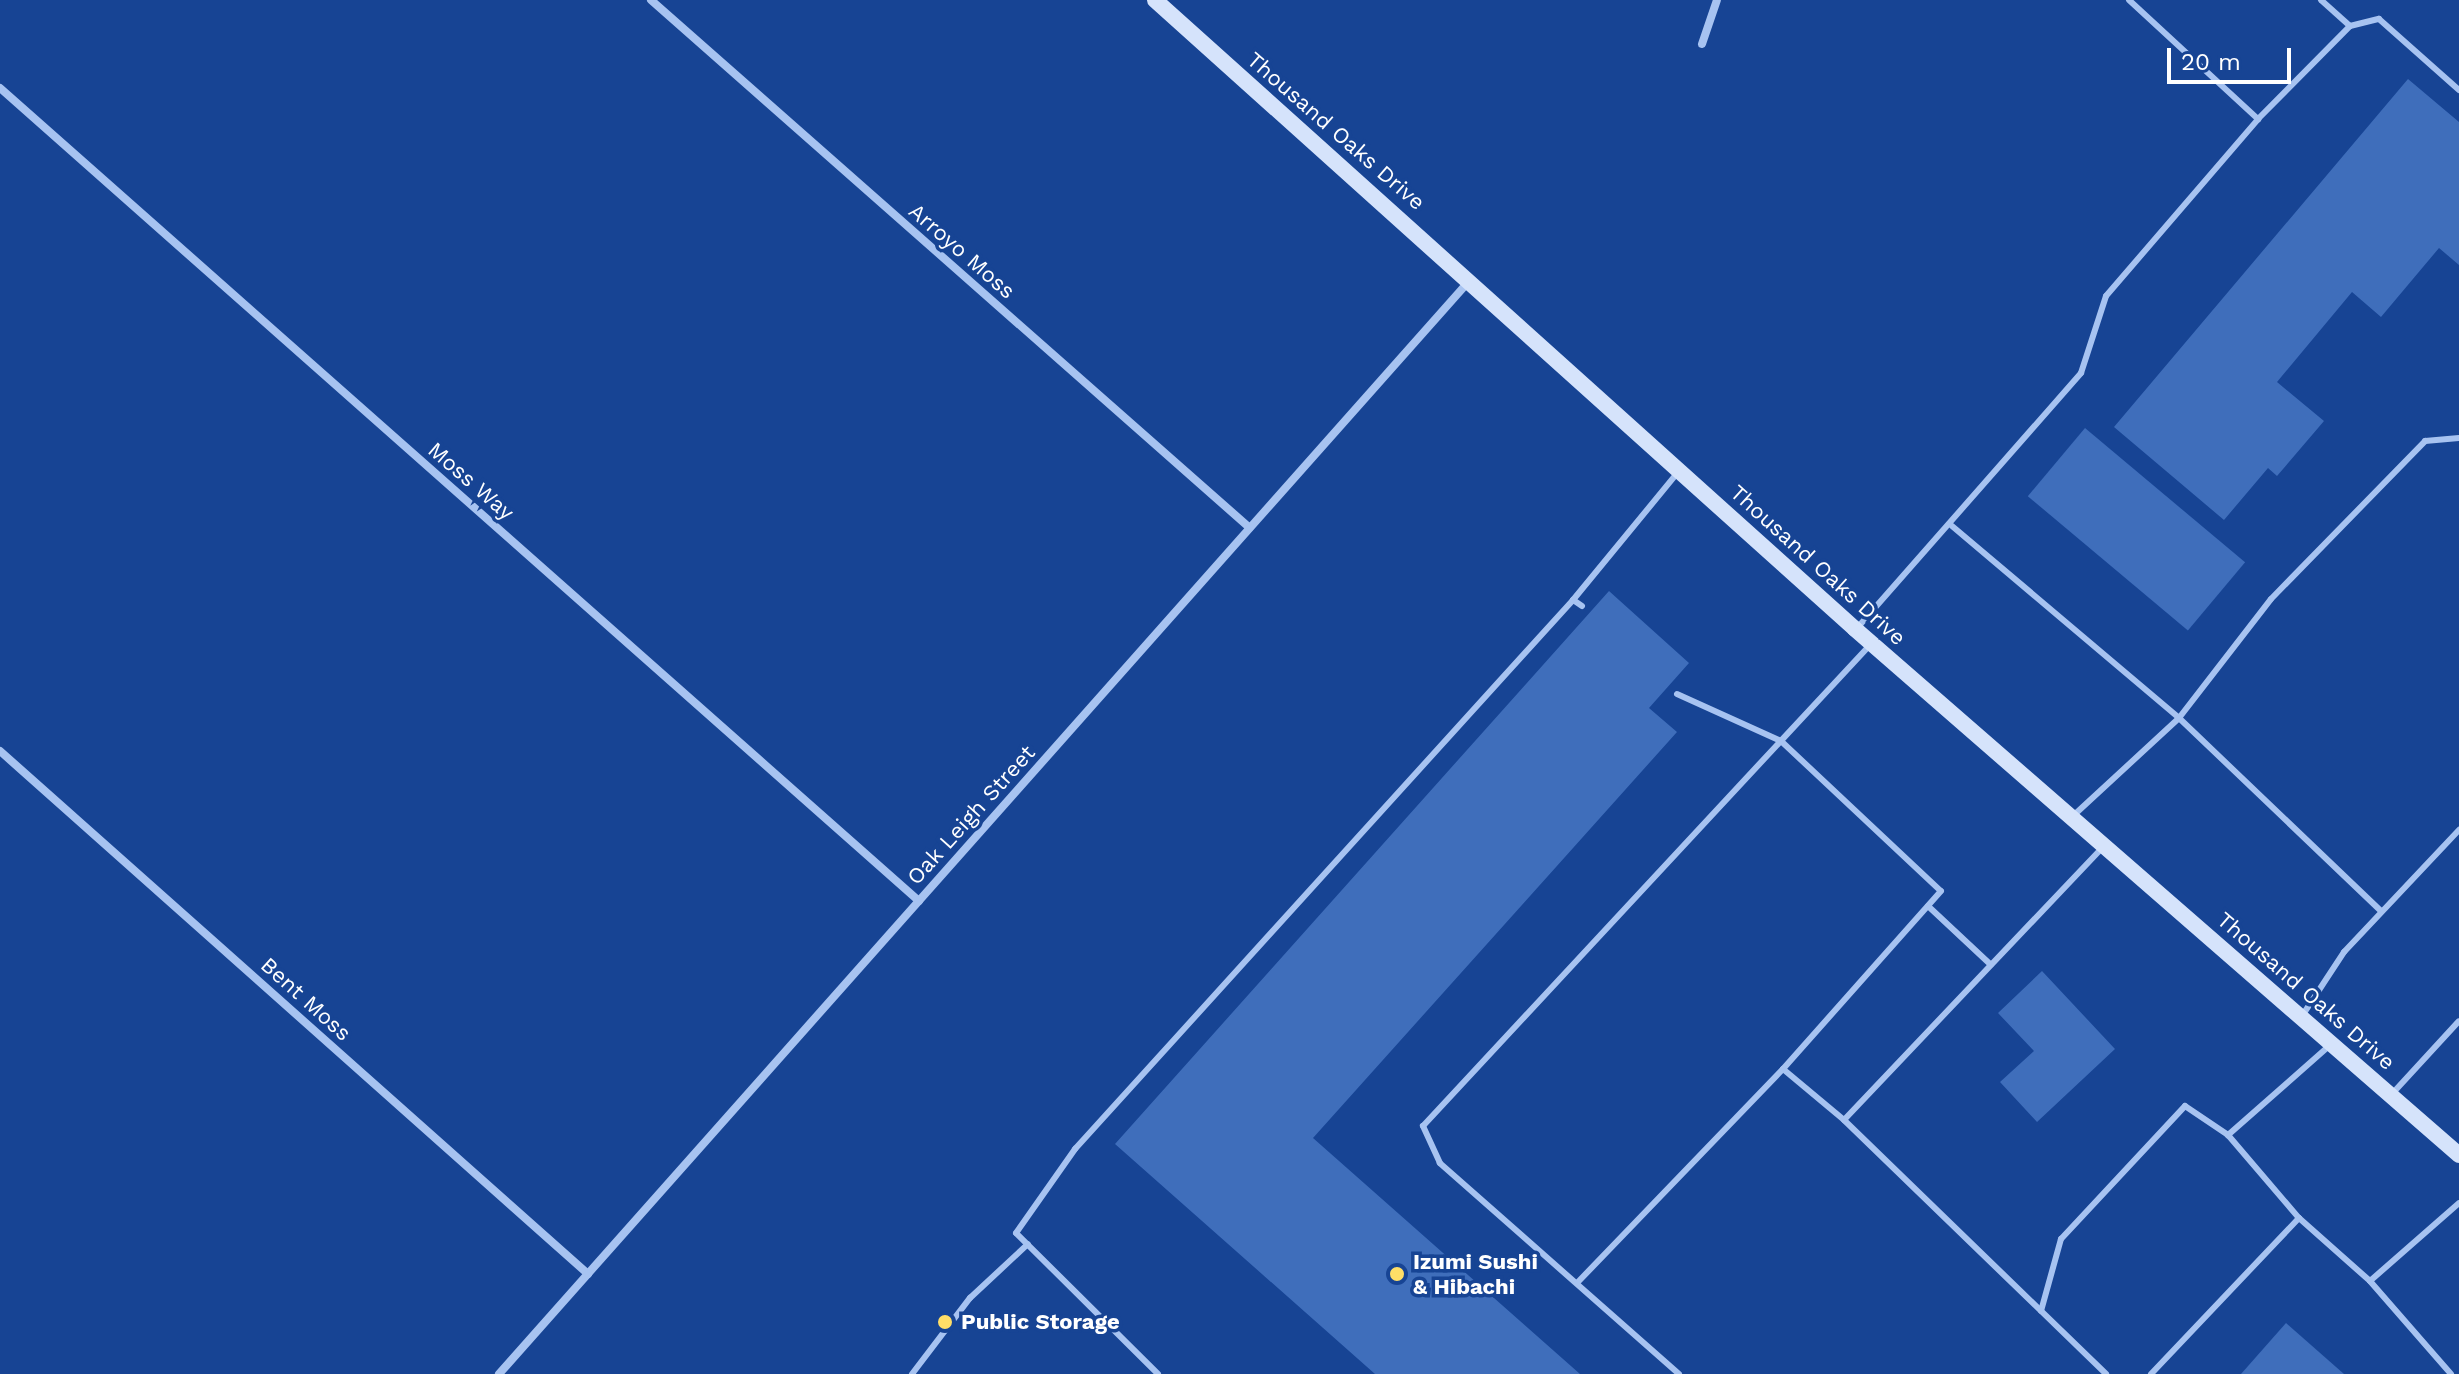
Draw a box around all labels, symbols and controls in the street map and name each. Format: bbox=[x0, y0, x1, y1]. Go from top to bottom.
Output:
scale bar bbox=[2171, 32, 2295, 82]
street label: Thousand Oaks Drive bbox=[1242, 47, 1430, 215]
text: 20 m bbox=[2181, 48, 2241, 76]
street label: Arroyo Moss bbox=[904, 198, 1020, 304]
street label: Moss Way bbox=[422, 436, 520, 526]
street label: Thousand Oaks Drive bbox=[1725, 479, 1911, 651]
street label: Oak Leigh Street bbox=[901, 740, 1041, 890]
street label: Thousand Oaks Drive bbox=[2212, 907, 2400, 1075]
street label: Bent Moss bbox=[255, 952, 357, 1046]
place label: Izumi Sushi & Hibachi bbox=[1413, 1248, 1538, 1300]
marker: Izumi Sushi & Hibachi bbox=[1388, 1265, 1406, 1283]
place label: Public Storage bbox=[961, 1309, 1120, 1335]
marker: Public Storage bbox=[936, 1313, 954, 1331]

